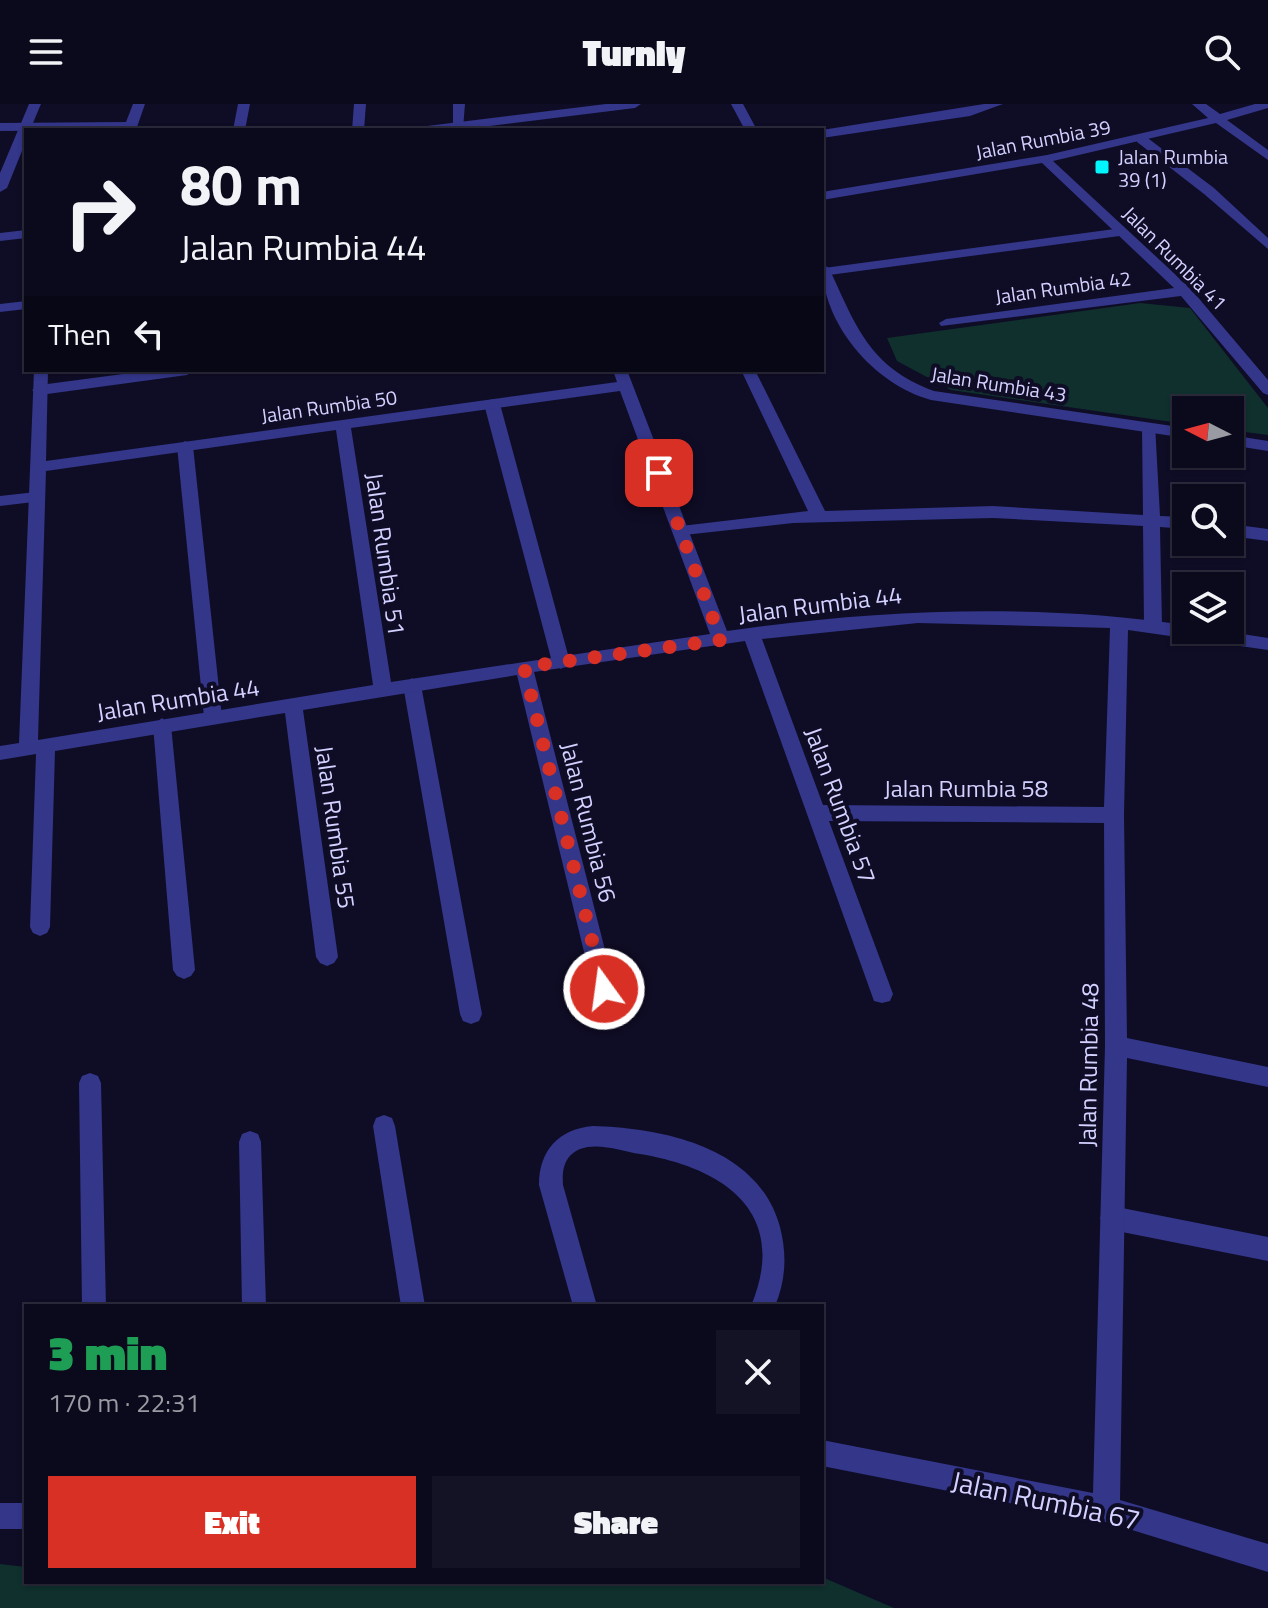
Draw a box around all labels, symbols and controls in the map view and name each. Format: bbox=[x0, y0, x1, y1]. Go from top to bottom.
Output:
text: Turnly bbox=[582, 25, 686, 80]
icon: menu bbox=[24, 30, 68, 74]
icon: search bbox=[1200, 30, 1244, 74]
street label: Jalan Rumbia 39 bbox=[973, 111, 1113, 167]
place label: Jalan Rumbia 39 (1) bbox=[1118, 141, 1228, 195]
text: 80 m bbox=[180, 142, 302, 227]
marker: Jalan Rumbia 39 (1) bbox=[1093, 158, 1111, 176]
icon: right bbox=[48, 160, 152, 264]
street label: Jalan Rumbia 41 bbox=[1116, 199, 1234, 317]
text: Jalan Rumbia 44 bbox=[180, 219, 426, 274]
street label: Jalan Rumbia 42 bbox=[993, 262, 1133, 312]
text: Then bbox=[48, 311, 111, 357]
icon: left bbox=[127, 312, 171, 356]
street label: Jalan Rumbia 43 bbox=[929, 358, 1069, 410]
street label: Jalan Rumbia 50 bbox=[259, 381, 399, 431]
north arrow bbox=[1172, 396, 1244, 468]
map controls bbox=[1172, 396, 1244, 644]
pin bbox=[625, 439, 693, 507]
icon: arrive bbox=[637, 451, 681, 495]
street label: Jalan Rumbia 51 bbox=[357, 470, 415, 638]
button: search bbox=[1172, 484, 1244, 556]
button: layers bbox=[1172, 572, 1244, 644]
street label: Jalan Rumbia 44 bbox=[736, 576, 904, 632]
street label: Jalan Rumbia 44 bbox=[94, 668, 262, 730]
street label: Jalan Rumbia 57 bbox=[796, 722, 886, 888]
street label: Jalan Rumbia 56 bbox=[552, 738, 626, 906]
street label: Jalan Rumbia 55 bbox=[307, 743, 365, 911]
street label: Jalan Rumbia 58 bbox=[884, 770, 1048, 806]
position arrow bbox=[562, 947, 646, 1031]
street label: Jalan Rumbia 48 bbox=[1069, 983, 1107, 1147]
text: 3 min bbox=[48, 1316, 167, 1389]
button: close bbox=[716, 1330, 800, 1414]
text: 170 m · 22:31 bbox=[48, 1383, 200, 1422]
street label: Jalan Rumbia 67 bbox=[948, 1459, 1144, 1541]
button: Exit bbox=[48, 1476, 416, 1568]
button: Share bbox=[432, 1476, 800, 1568]

